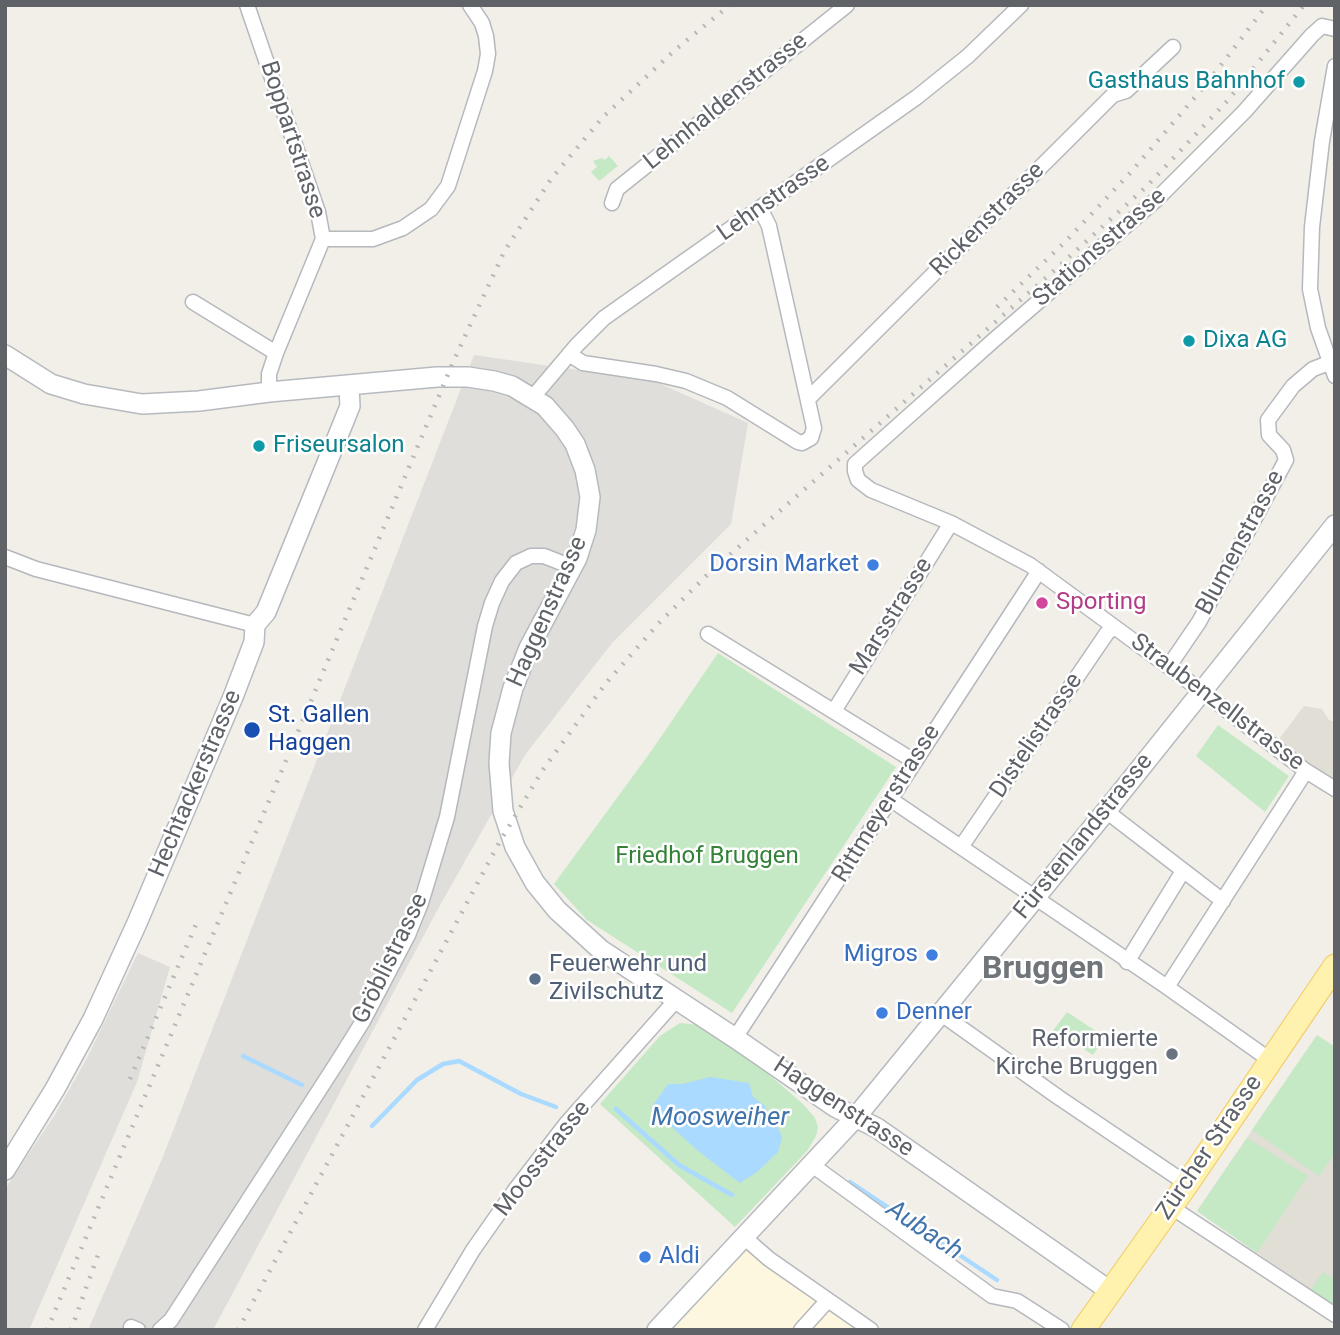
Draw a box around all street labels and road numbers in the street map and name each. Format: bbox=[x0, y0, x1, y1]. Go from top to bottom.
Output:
street label: Lehnhaldenstrasse bbox=[638, 27, 814, 177]
street label: Boppartstrasse bbox=[253, 58, 331, 222]
street label: Lehnstrasse bbox=[712, 150, 836, 248]
street label: Rickenstrasse bbox=[925, 157, 1051, 283]
street label: Stationsstrasse bbox=[1028, 182, 1172, 314]
street label: Blumenstrasse bbox=[1191, 466, 1291, 620]
street label: Haggenstrasse bbox=[502, 532, 594, 692]
street label: Marsstrasse bbox=[845, 553, 939, 681]
street label: Straubenzellstrasse bbox=[1124, 628, 1310, 778]
street label: Distelistrasse bbox=[985, 668, 1089, 804]
street label: Hechtackerstrasse bbox=[144, 686, 248, 882]
street label: Rittmeyerstrasse bbox=[827, 720, 947, 888]
street label: Fürstenlandstrasse bbox=[1008, 748, 1160, 926]
street label: Gröblistrasse bbox=[347, 889, 435, 1029]
street label: Haggenstrasse bbox=[767, 1052, 919, 1164]
street label: Zürcher Strasse bbox=[1151, 1070, 1269, 1226]
street label: Moosstrasse bbox=[489, 1095, 597, 1223]

